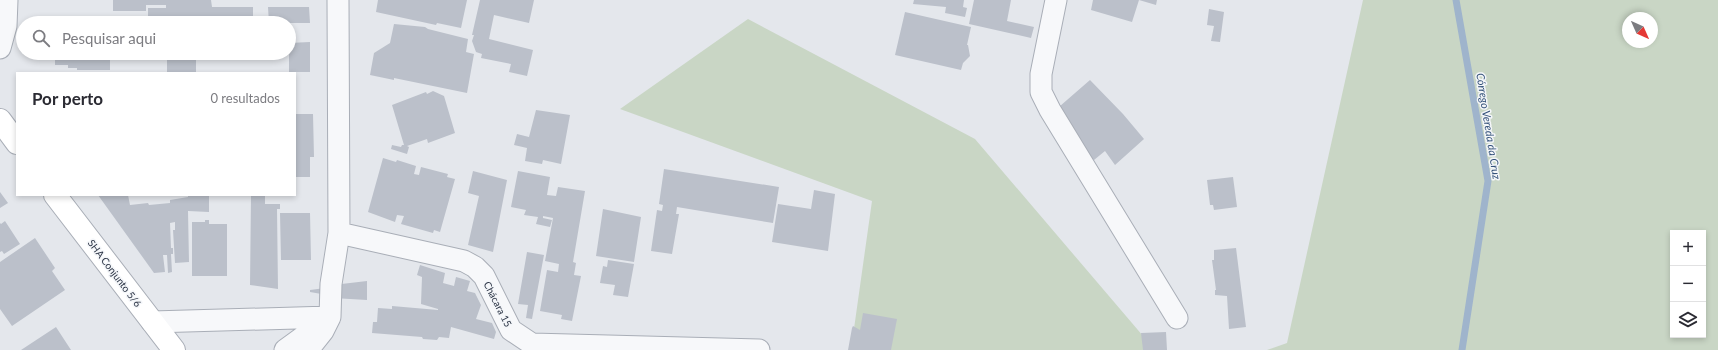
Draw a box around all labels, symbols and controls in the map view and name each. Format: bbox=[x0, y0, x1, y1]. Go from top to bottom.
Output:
north arrow bbox=[1622, 12, 1658, 48]
search box bbox=[16, 16, 296, 60]
icon: search bbox=[30, 27, 52, 49]
text: Pesquisar aqui bbox=[62, 29, 156, 47]
water label: Córrego Vereda da Cruz bbox=[1474, 72, 1504, 180]
text: Por perto bbox=[32, 88, 103, 109]
text: 0 resultados bbox=[210, 90, 280, 106]
map controls bbox=[1670, 230, 1706, 338]
button: + bbox=[1670, 230, 1706, 266]
street label: SHA Conjunto 5/6 bbox=[86, 237, 144, 309]
button: − bbox=[1670, 266, 1706, 302]
street label: Chácara 15 bbox=[481, 279, 515, 329]
button: layers bbox=[1670, 302, 1706, 338]

